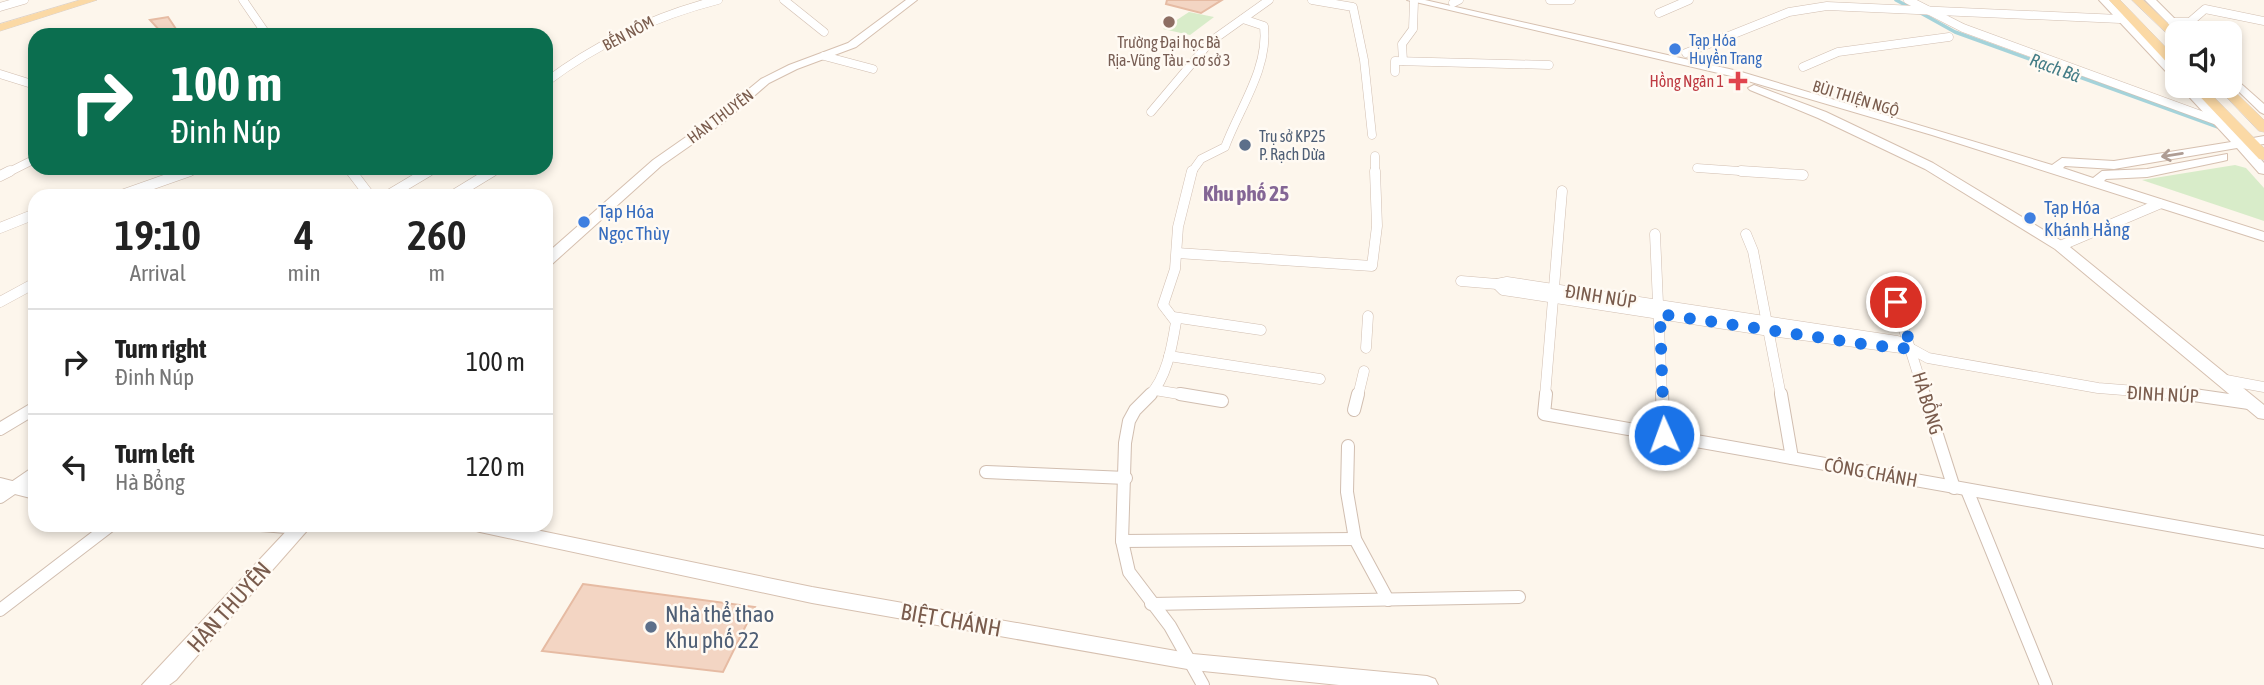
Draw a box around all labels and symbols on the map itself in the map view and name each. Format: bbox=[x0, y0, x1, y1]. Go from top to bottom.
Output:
street label: BẾN NÔM bbox=[598, 10, 657, 54]
marker: Trường Đại học Bà Rịa-Vũng Tàu - cơ sở 3 bbox=[1161, 14, 1177, 30]
place label: Tạp Hóa Huyền Trang bbox=[1689, 31, 1762, 68]
place label: Trường Đại học Bà Rịa-Vũng Tàu - cơ sở 3 bbox=[1107, 33, 1231, 70]
marker: Tạp Hóa Huyền Trang bbox=[1667, 41, 1683, 57]
water label: Rạch Bà bbox=[2027, 49, 2084, 87]
place label: Hồng Ngân 1 bbox=[1649, 71, 1724, 91]
marker: Hồng Ngân 1 bbox=[1730, 73, 1746, 89]
street label: BÙI THIỆN NGỘ bbox=[1811, 76, 1901, 120]
street label: HÀN THUYÊN bbox=[683, 85, 757, 147]
place label: Trụ sở KP25 P. Rạch Dừa bbox=[1259, 127, 1326, 163]
marker: Trụ sở KP25 P. Rạch Dừa bbox=[1237, 137, 1253, 153]
one-way arrow bbox=[2162, 149, 2184, 162]
district label: Khu phố 25 bbox=[1203, 181, 1289, 205]
place label: Tạp Hóa Khánh Hằng bbox=[2044, 196, 2130, 240]
place label: Tạp Hóa Ngọc Thùy bbox=[598, 200, 670, 244]
marker: Tạp Hóa Khánh Hằng bbox=[2022, 210, 2038, 226]
marker: Tạp Hóa Ngọc Thùy bbox=[576, 214, 592, 230]
pin bbox=[1866, 272, 1926, 332]
street label: ĐINH NÚP bbox=[1564, 279, 1638, 313]
street label: HÀ BỔNG bbox=[1908, 368, 1950, 437]
street label: ĐINH NÚP bbox=[2126, 381, 2200, 407]
position arrow bbox=[1627, 398, 1701, 472]
street label: CÔNG CHÁNH bbox=[1823, 453, 1919, 491]
street label: HÀN THUYÊN bbox=[182, 557, 276, 657]
street label: BIỆT CHÁNH bbox=[899, 598, 1003, 642]
place label: Nhà thể thao Khu phố 22 bbox=[665, 601, 774, 653]
marker: Nhà thể thao Khu phố 22 bbox=[643, 619, 659, 635]

